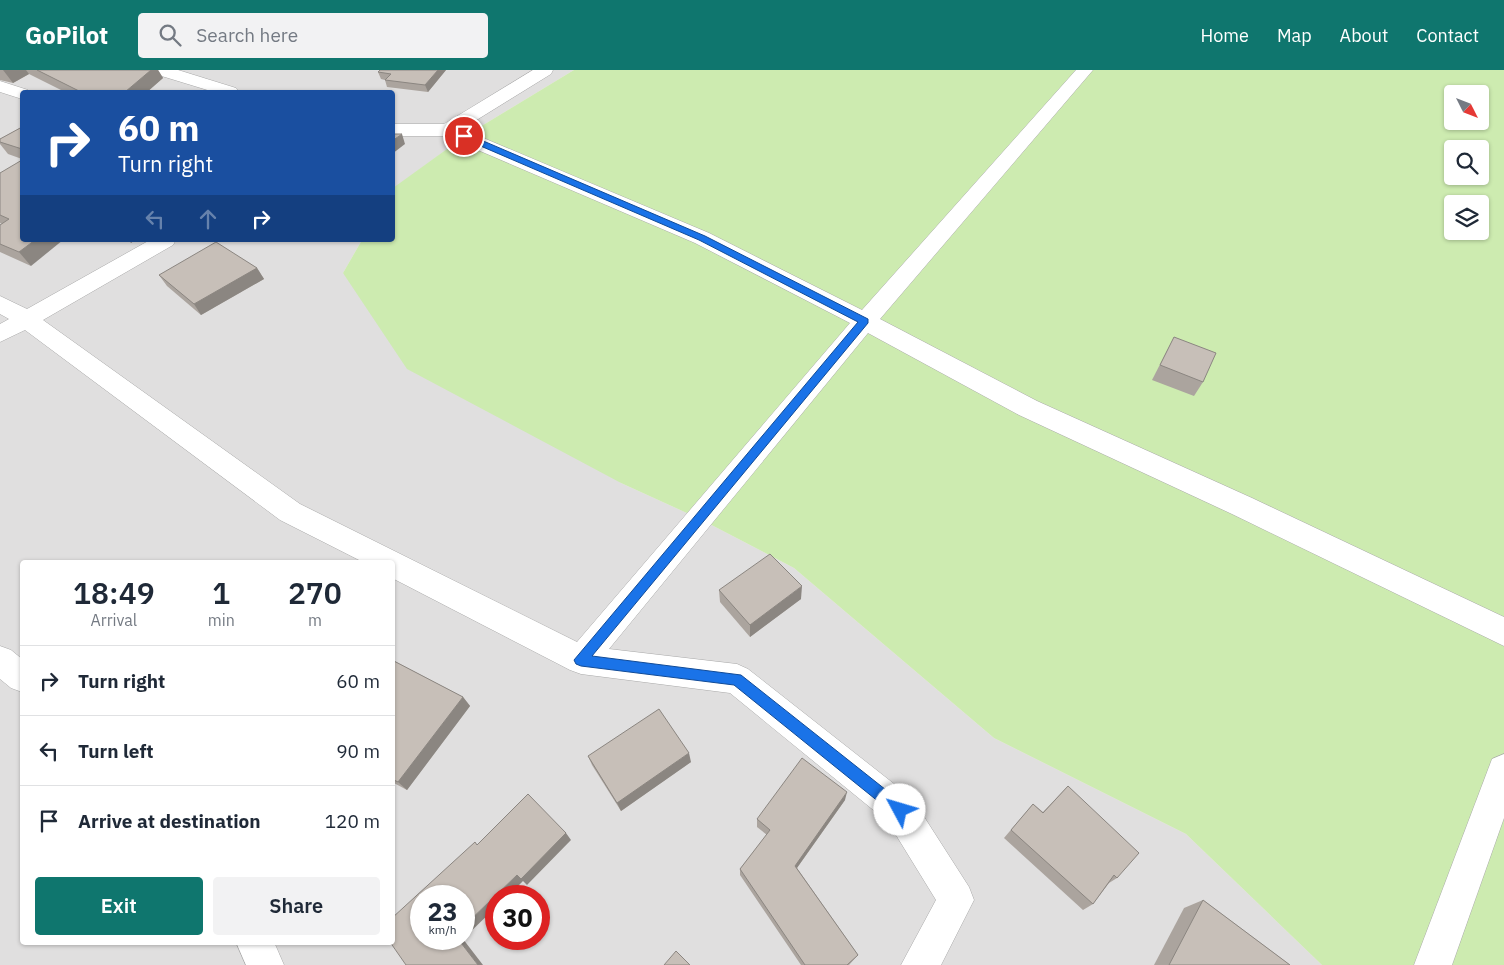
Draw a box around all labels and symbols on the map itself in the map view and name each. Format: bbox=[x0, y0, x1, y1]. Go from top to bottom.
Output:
north arrow bbox=[1444, 85, 1489, 130]
pin bbox=[443, 115, 485, 157]
position arrow bbox=[873, 783, 925, 835]
speed limit sign: 30 bbox=[485, 885, 550, 950]

